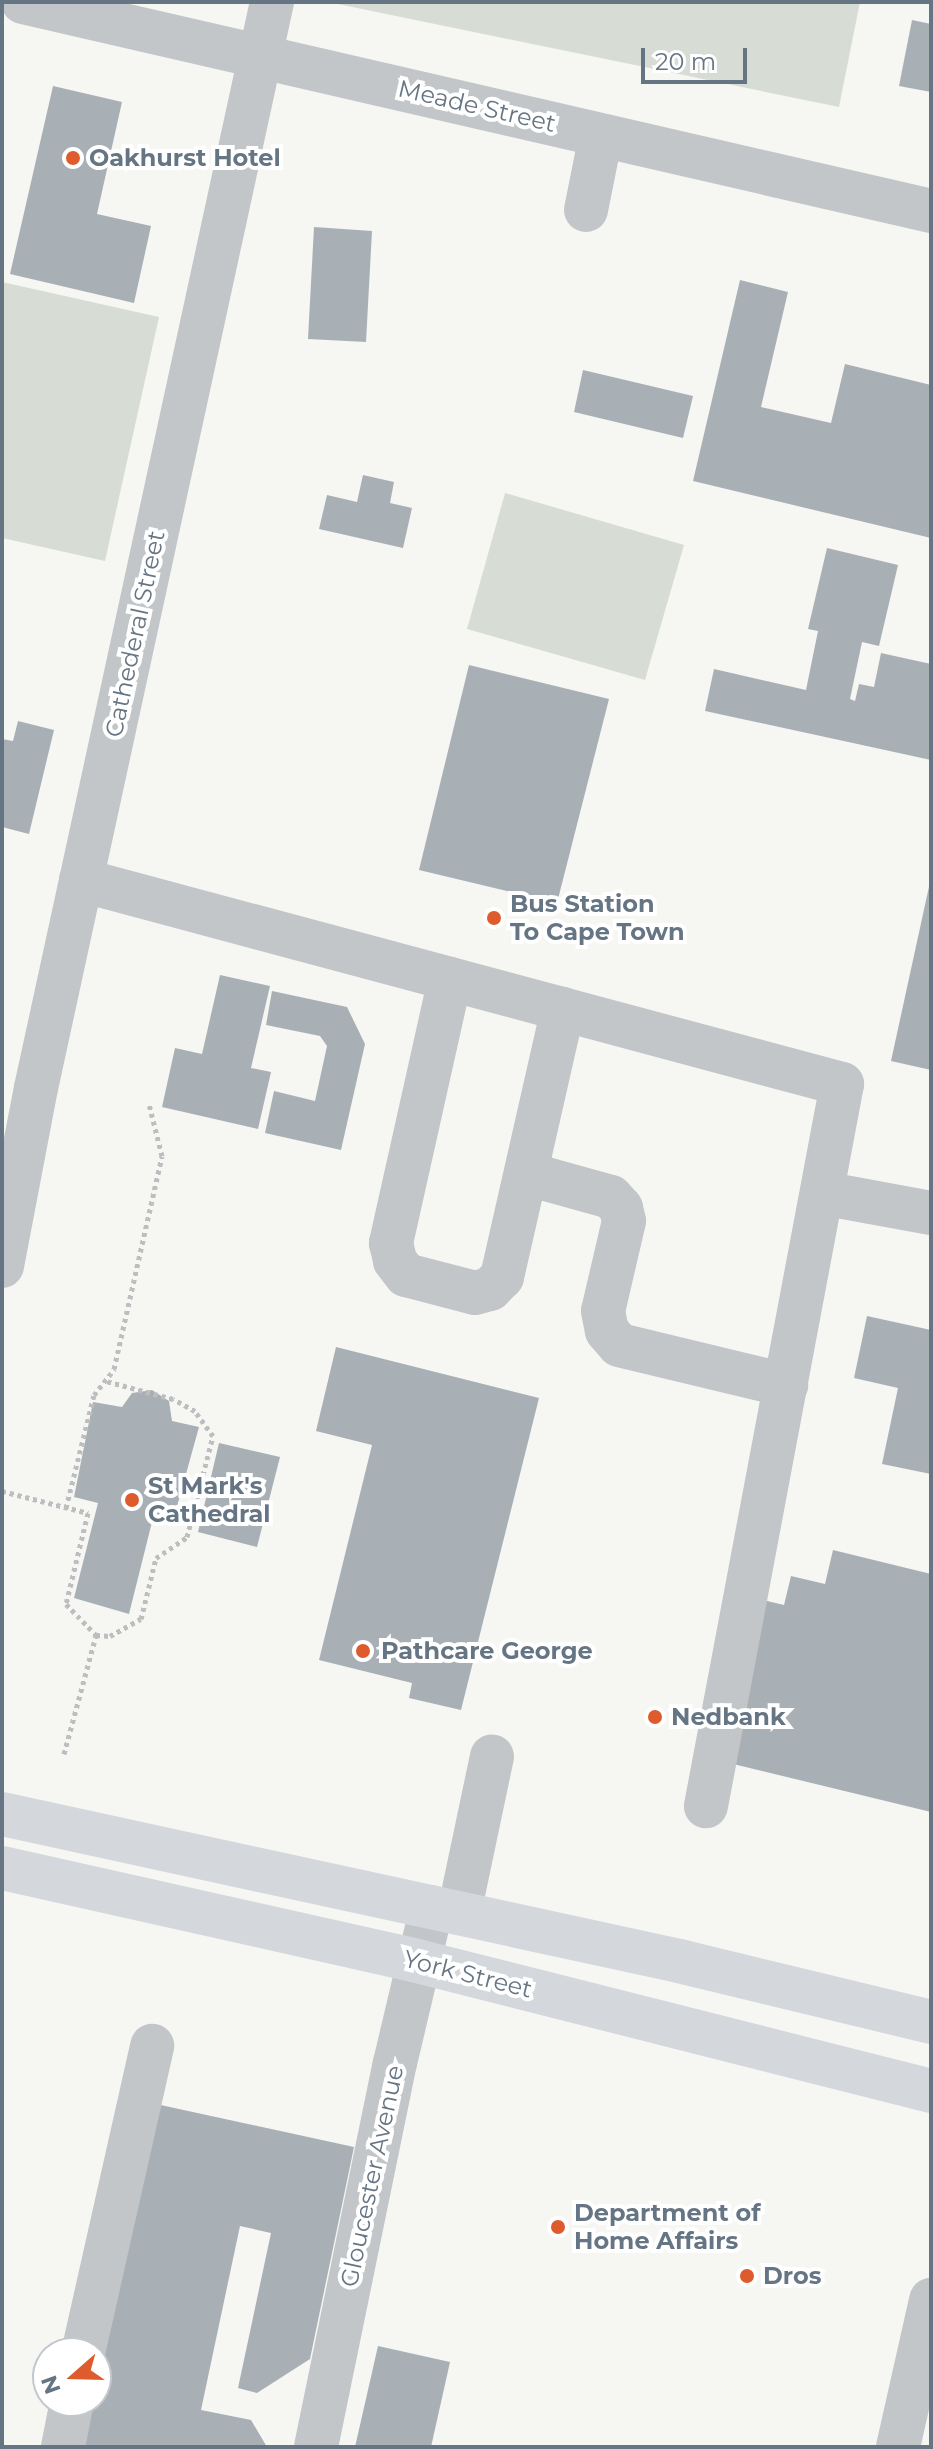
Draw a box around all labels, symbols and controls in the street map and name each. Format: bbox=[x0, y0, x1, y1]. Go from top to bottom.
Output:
scale bar bbox=[645, 32, 751, 82]
text: 20 m bbox=[655, 47, 716, 76]
street label: Meade Street bbox=[395, 74, 559, 138]
place label: Oakhurst Hotel bbox=[89, 144, 281, 172]
marker: Oakhurst Hotel bbox=[64, 149, 82, 167]
street label: Cathederal Street bbox=[99, 528, 171, 740]
place label: Bus Station To Cape Town bbox=[510, 890, 685, 946]
marker: Bus Station To Cape Town bbox=[485, 909, 503, 927]
place label: St Mark's Cathedral bbox=[148, 1472, 270, 1528]
marker: St Mark's Cathedral bbox=[123, 1491, 141, 1509]
place label: Pathcare George bbox=[381, 1637, 593, 1665]
marker: Pathcare George bbox=[352, 1640, 374, 1662]
place label: Nedbank bbox=[671, 1703, 786, 1731]
marker: Nedbank bbox=[646, 1708, 664, 1726]
street label: York Street bbox=[401, 1944, 535, 2004]
street label: Gloucester Avenue bbox=[334, 2062, 410, 2290]
place label: Department of Home Affairs bbox=[574, 2199, 760, 2255]
marker: Department of Home Affairs bbox=[549, 2218, 567, 2236]
place label: Dros bbox=[763, 2262, 821, 2290]
marker: Dros bbox=[738, 2267, 756, 2285]
north arrow bbox=[32, 2337, 112, 2417]
text: N bbox=[35, 2372, 67, 2398]

